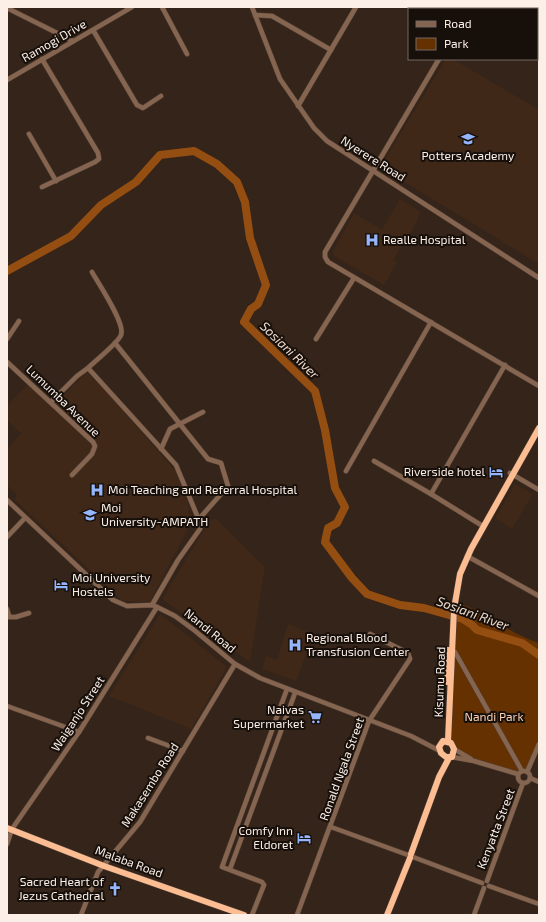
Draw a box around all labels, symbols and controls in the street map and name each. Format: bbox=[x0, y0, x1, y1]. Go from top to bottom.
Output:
legend bbox=[408, 8, 538, 60]
street label: Ramogi Drive bbox=[19, 16, 88, 64]
text: Road bbox=[444, 16, 472, 30]
text: Park bbox=[444, 36, 469, 50]
school or university icon: Potters Academy bbox=[460, 131, 476, 147]
street label: Nyerere Road bbox=[339, 133, 408, 184]
place label: Potters Academy bbox=[422, 148, 515, 162]
hospital icon: Realle Hospital bbox=[364, 232, 380, 248]
place label: Realle Hospital bbox=[383, 232, 466, 246]
water label: Sosiani River bbox=[257, 318, 323, 383]
street label: Lumumba Avenue bbox=[24, 362, 103, 439]
place label: Riverside hotel bbox=[404, 464, 485, 478]
hotel icon: Riverside hotel bbox=[488, 464, 504, 480]
hospital icon: Moi Teaching and Referral Hospital bbox=[89, 482, 105, 498]
place label: Moi Teaching and Referral Hospital bbox=[108, 482, 298, 496]
place label: Moi University-AMPATH bbox=[101, 500, 208, 528]
school or university icon: Moi University-AMPATH bbox=[82, 507, 98, 523]
place label: Moi University Hostels bbox=[72, 570, 151, 598]
hotel icon: Moi University Hostels bbox=[53, 577, 69, 593]
water label: Sosiani River bbox=[435, 593, 512, 634]
street label: Nandi Road bbox=[182, 605, 239, 655]
place label: Regional Blood Transfusion Center bbox=[306, 630, 410, 658]
hospital icon: Regional Blood Transfusion Center bbox=[287, 637, 303, 653]
street label: Kisumu Road bbox=[431, 646, 447, 718]
street label: Waiganjo Street bbox=[48, 673, 108, 754]
place label: Naivas Supermarket bbox=[233, 702, 304, 730]
supermarket icon: Naivas Supermarket bbox=[307, 709, 323, 725]
park label: Nandi Park bbox=[464, 709, 524, 723]
street label: Ronald Ngala Street bbox=[316, 715, 366, 822]
street label: Makasembo Road bbox=[118, 740, 181, 829]
street label: Kenyatta Street bbox=[473, 786, 517, 871]
place label: Comfy Inn Eldoret bbox=[238, 823, 293, 851]
hotel icon: Comfy Inn Eldoret bbox=[296, 830, 312, 846]
street label: Malaba Road bbox=[94, 842, 165, 880]
place label: Sacred Heart of Jezus Cathedral bbox=[18, 874, 104, 902]
church icon: Sacred Heart of Jezus Cathedral bbox=[107, 881, 123, 897]

